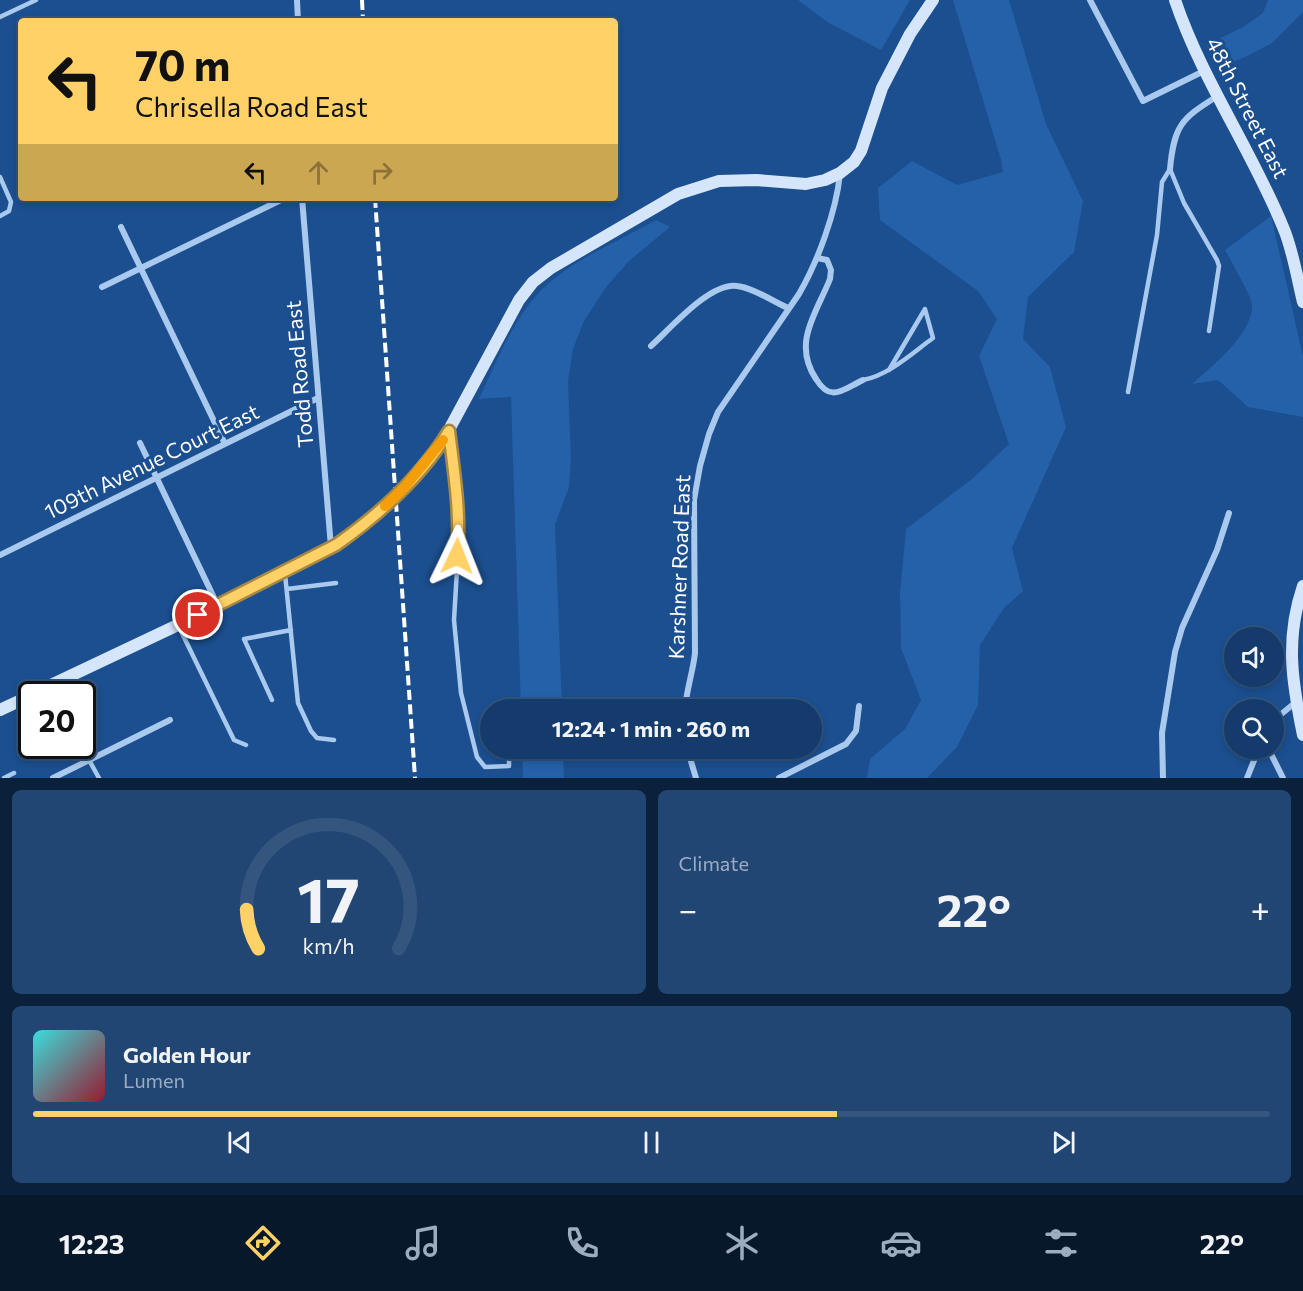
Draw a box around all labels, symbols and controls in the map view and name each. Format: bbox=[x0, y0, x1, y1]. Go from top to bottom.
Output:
street label: 48th Street East bbox=[1202, 33, 1295, 182]
text: 70 m bbox=[135, 38, 230, 90]
icon: left bbox=[36, 42, 114, 120]
text: Chrisella Road East bbox=[135, 90, 368, 123]
icon: left bbox=[239, 156, 272, 189]
icon: ahead bbox=[302, 156, 335, 189]
icon: right bbox=[365, 156, 398, 189]
street label: Todd Road East bbox=[280, 300, 317, 449]
street label: 109th Avenue Court East bbox=[40, 398, 263, 523]
street label: Karshner Road East bbox=[663, 474, 694, 660]
position arrow bbox=[425, 524, 489, 588]
pin bbox=[172, 589, 223, 640]
icon: arrive bbox=[181, 598, 214, 631]
map controls bbox=[1224, 627, 1284, 759]
button: sound bbox=[1224, 627, 1284, 687]
speed limit sign: 20 bbox=[18, 681, 96, 759]
button: search bbox=[1224, 699, 1284, 759]
text: 12:24 · 1 min · 260 m bbox=[552, 715, 750, 742]
text: Climate bbox=[679, 851, 749, 875]
text: 17 bbox=[297, 860, 360, 936]
text: 22° bbox=[937, 881, 1011, 936]
text: − bbox=[679, 888, 697, 929]
text: + bbox=[1251, 888, 1270, 929]
text: km/h bbox=[303, 932, 355, 958]
text: Golden Hour bbox=[123, 1041, 251, 1068]
text: Lumen bbox=[123, 1068, 185, 1092]
icon: previous bbox=[223, 1126, 256, 1159]
icon: pause bbox=[635, 1126, 668, 1159]
icon: next bbox=[1047, 1126, 1080, 1159]
icon: directions bbox=[242, 1222, 284, 1264]
icon: music bbox=[402, 1222, 444, 1264]
icon: phone bbox=[561, 1222, 603, 1264]
icon: climate bbox=[721, 1222, 763, 1264]
icon: car bbox=[880, 1222, 922, 1264]
icon: filters bbox=[1040, 1222, 1082, 1264]
text: 12:23 bbox=[59, 1227, 125, 1260]
text: 22° bbox=[1200, 1227, 1244, 1260]

